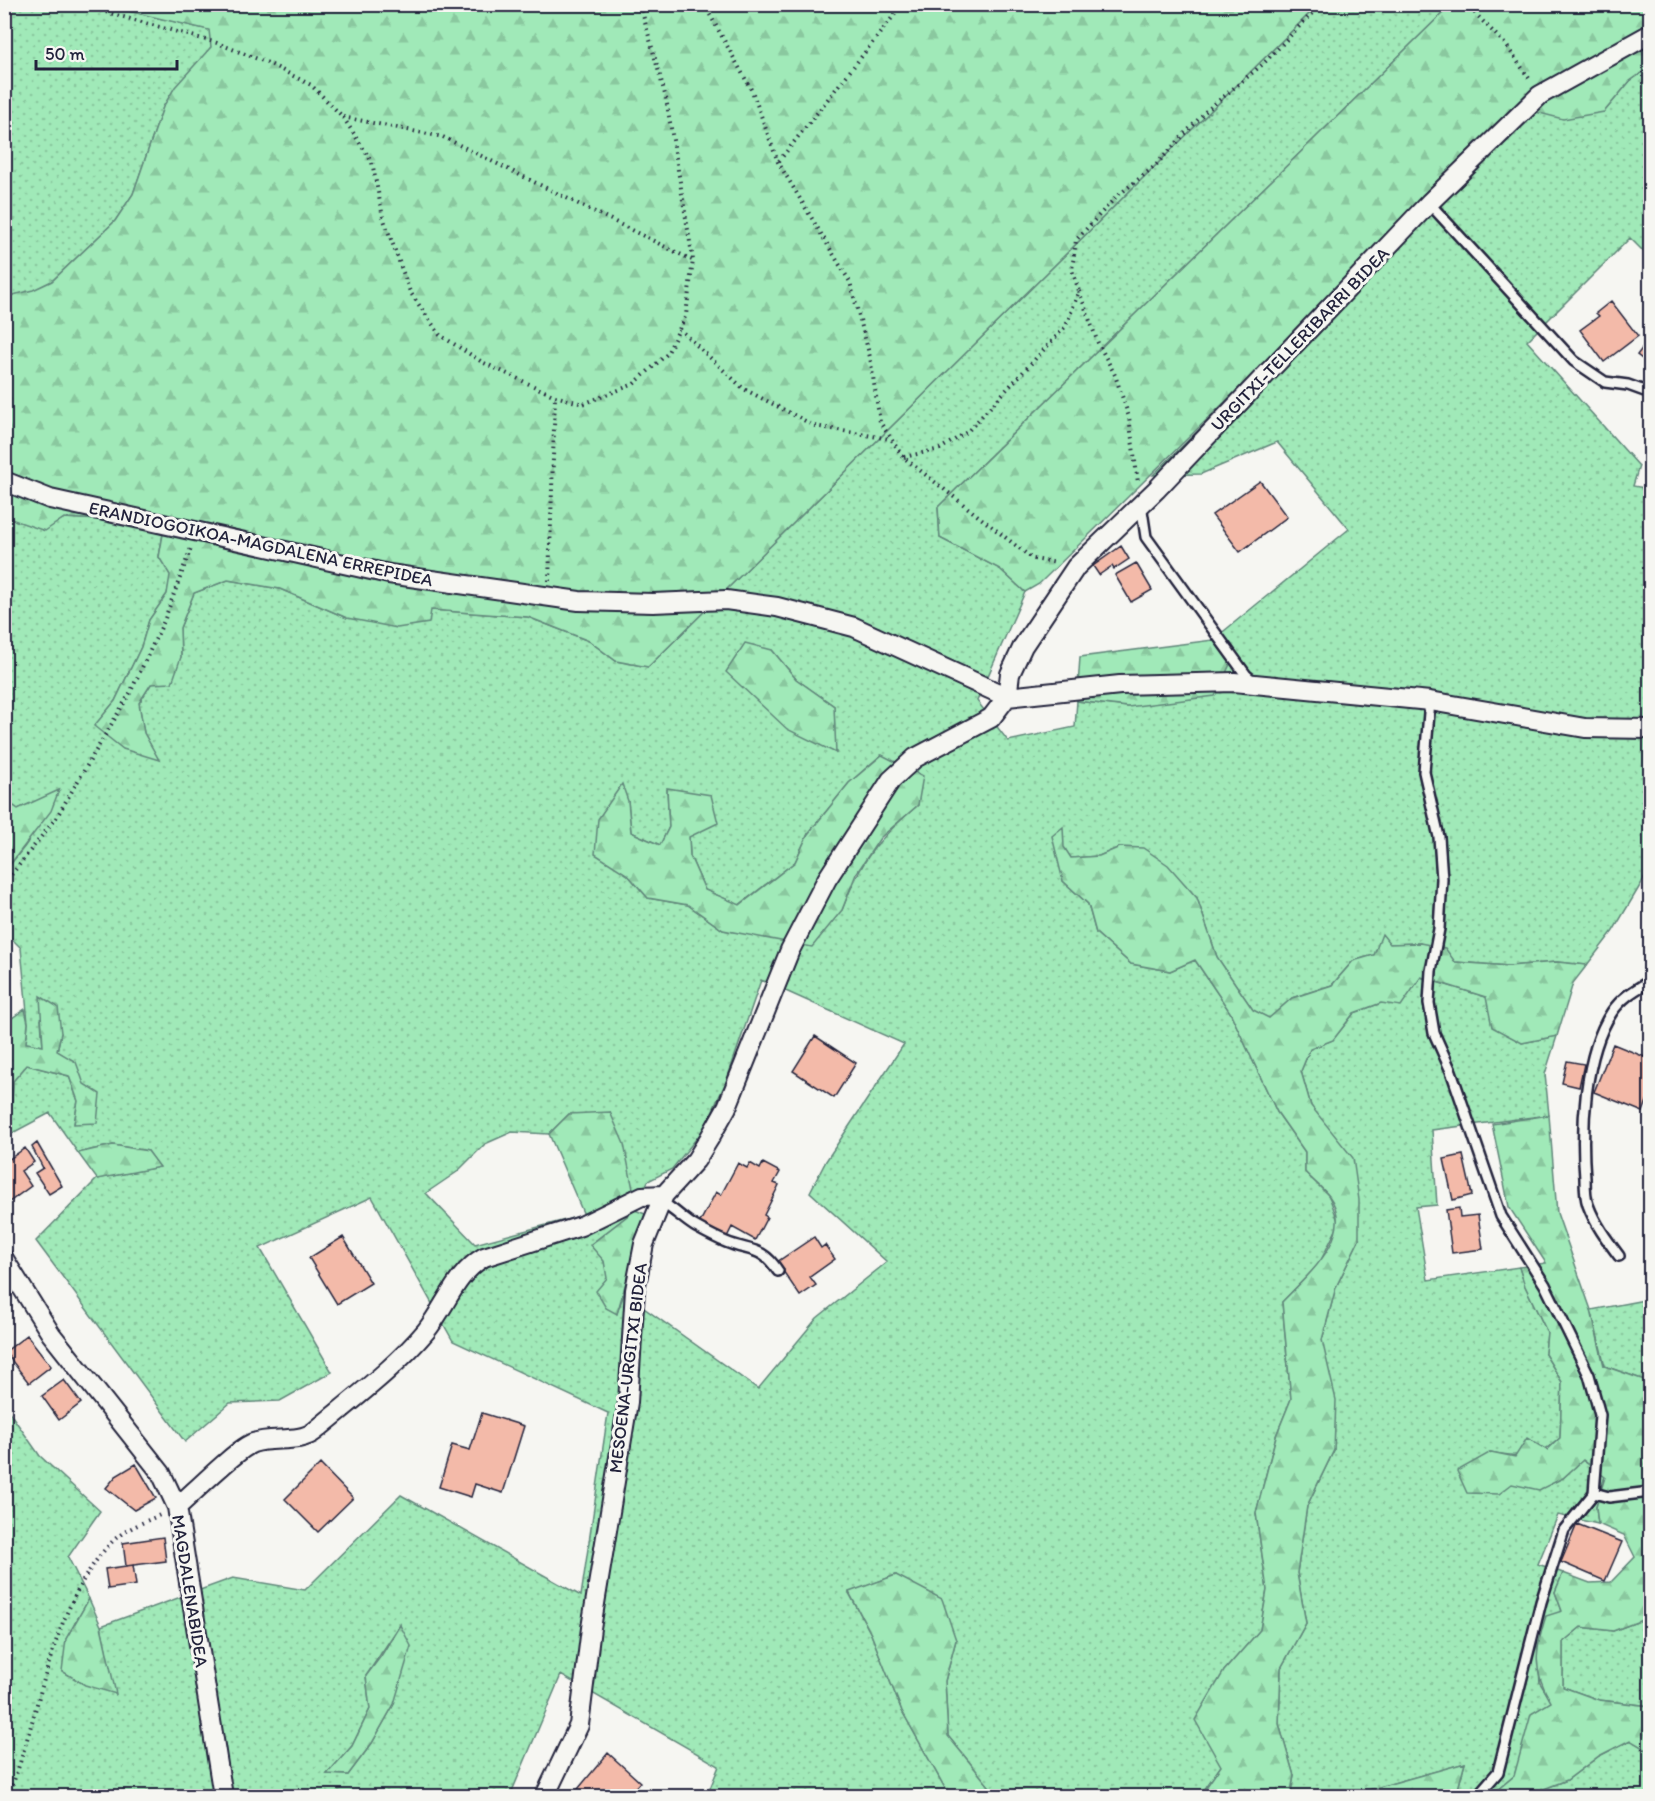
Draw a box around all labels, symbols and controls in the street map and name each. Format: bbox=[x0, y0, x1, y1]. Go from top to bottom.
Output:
scale bar bbox=[36, 33, 177, 71]
text: 50 m bbox=[45, 43, 85, 65]
street label: URGITXI-TELLERIBARRI BIDEA bbox=[1206, 242, 1394, 436]
street label: ERANDIOGOIKOA-MAGDALENA ERREPIDEA bbox=[87, 497, 436, 591]
street label: MESOENA-URGITXI BIDEA bbox=[604, 1261, 652, 1474]
street label: MAGDALENABIDEA bbox=[167, 1513, 213, 1669]

